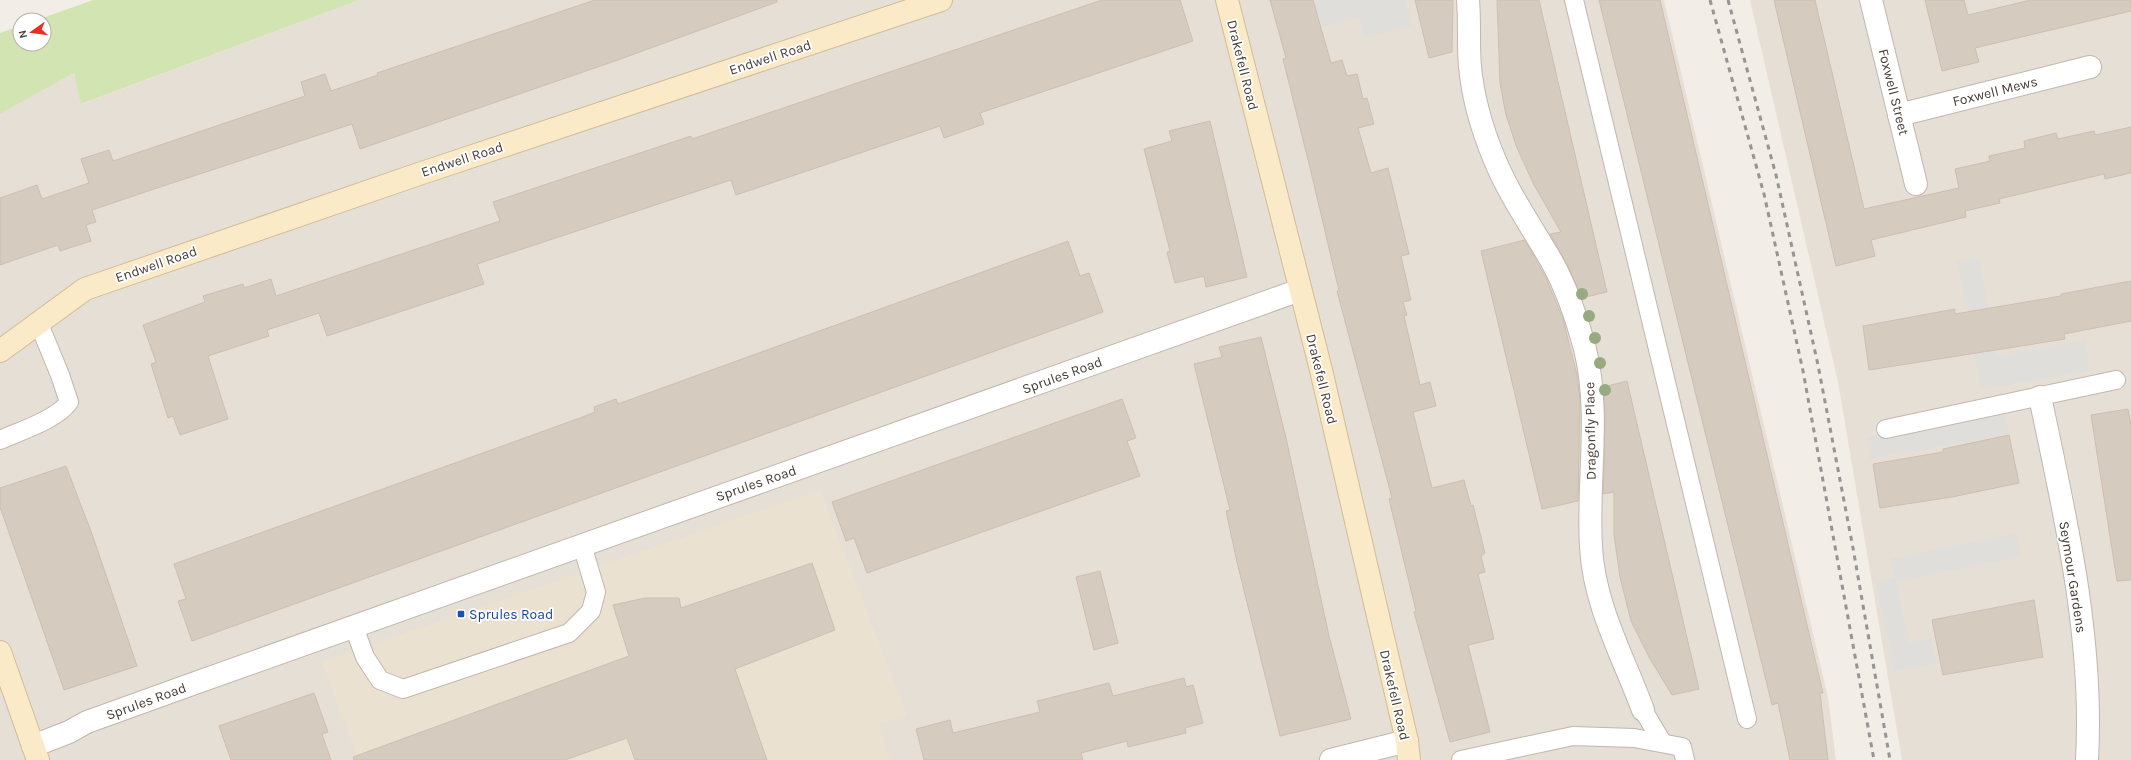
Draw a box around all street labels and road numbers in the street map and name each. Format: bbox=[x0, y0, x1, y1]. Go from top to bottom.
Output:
street label: Drakefell Road bbox=[1223, 18, 1262, 112]
street label: Endwell Road bbox=[727, 36, 813, 79]
street label: Foxwell Street bbox=[1875, 47, 1912, 137]
street label: Foxwell Mews bbox=[1951, 73, 2039, 110]
street label: Endwell Road bbox=[419, 138, 505, 181]
street label: Endwell Road bbox=[113, 243, 199, 286]
street label: Drakefell Road bbox=[1302, 332, 1341, 426]
street label: Sprules Road bbox=[1020, 353, 1105, 398]
street label: Dragonfly Place bbox=[1581, 382, 1600, 480]
street label: Sprules Road bbox=[714, 462, 799, 505]
street label: Seymour Gardens bbox=[2055, 520, 2090, 634]
street label: Drakefell Road bbox=[1376, 648, 1413, 742]
street label: Sprules Road bbox=[104, 679, 189, 724]

